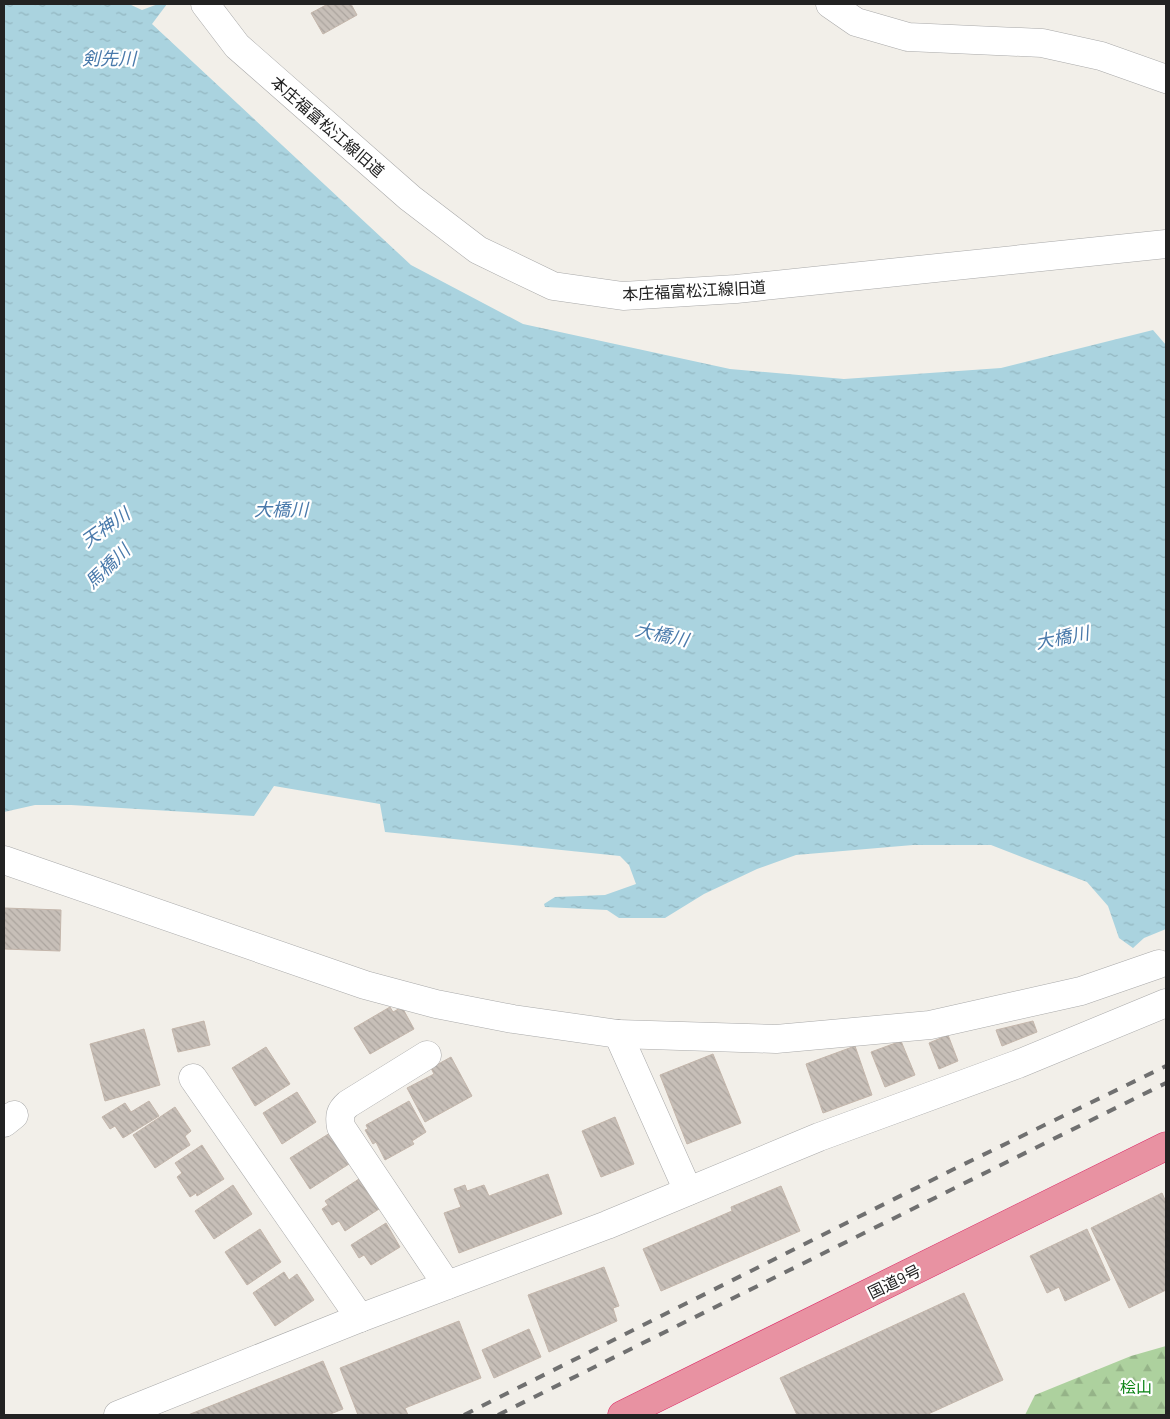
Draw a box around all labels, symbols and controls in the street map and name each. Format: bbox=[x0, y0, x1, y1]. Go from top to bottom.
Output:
water label: 剣先川 bbox=[82, 47, 138, 69]
street label: 本庄福富松江線旧道 bbox=[267, 72, 389, 180]
street label: 本庄福富松江線旧道 bbox=[622, 277, 766, 303]
water label: 大橋川 bbox=[254, 498, 310, 520]
water label: 天神川 bbox=[77, 501, 135, 551]
water label: 馬橋川 bbox=[80, 538, 136, 593]
water label: 大橋川 bbox=[633, 618, 693, 651]
water label: 大橋川 bbox=[1033, 621, 1093, 653]
street label: 国道9号 bbox=[865, 1260, 923, 1302]
park label: 桧山 bbox=[1120, 1377, 1152, 1396]

